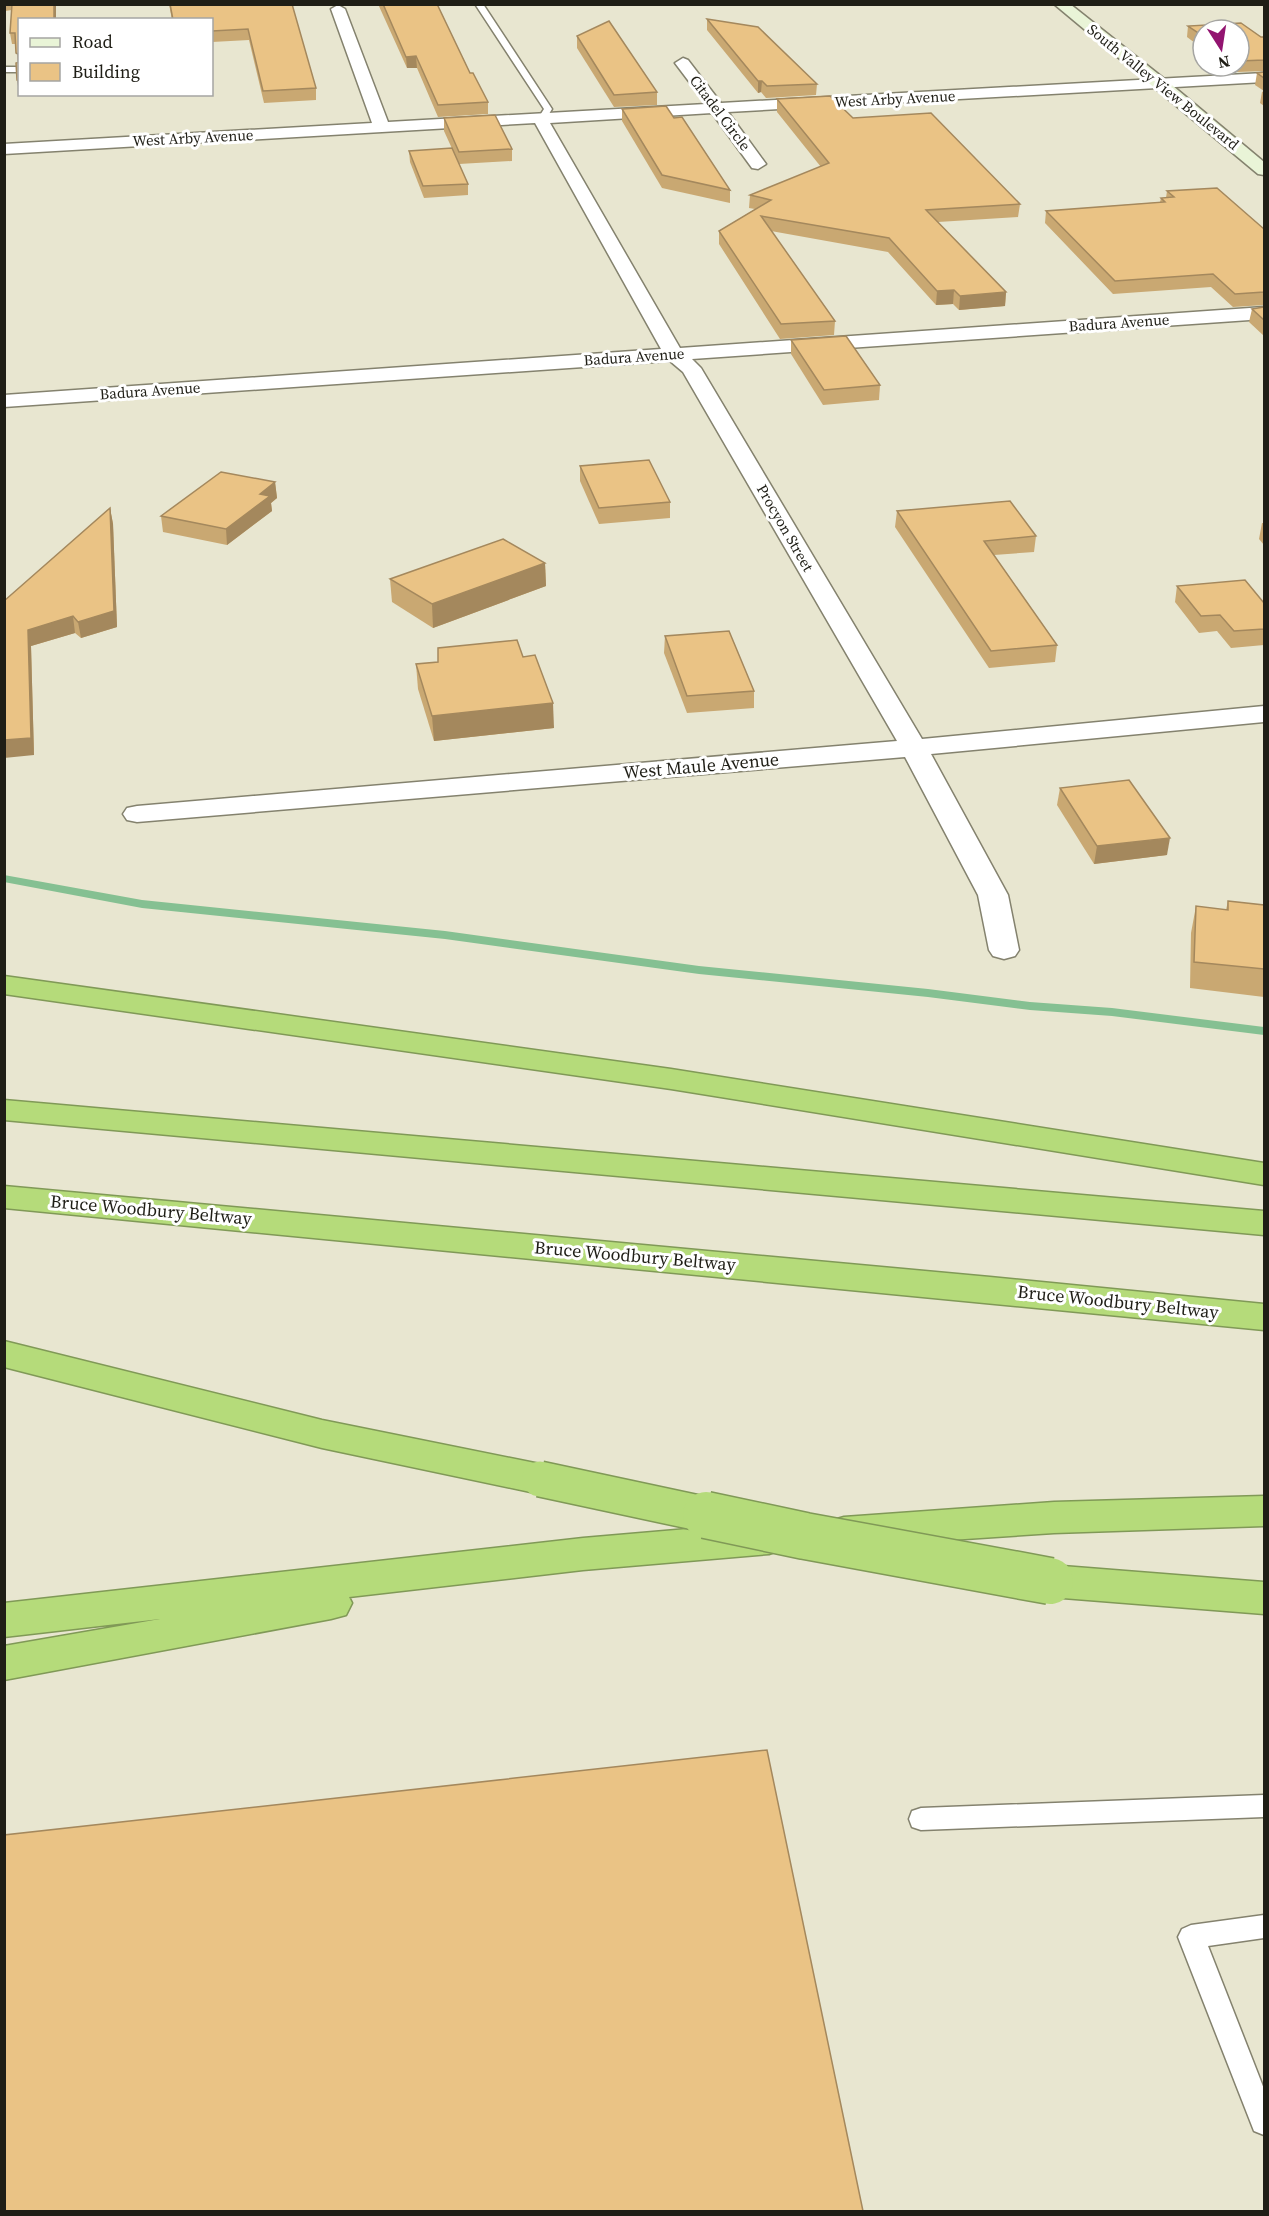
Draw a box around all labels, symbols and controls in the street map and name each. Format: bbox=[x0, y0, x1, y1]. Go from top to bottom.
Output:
legend bbox=[18, 18, 213, 96]
north arrow bbox=[1191, 18, 1251, 78]
street label: South Valley View Boulevard bbox=[1083, 19, 1244, 155]
text: Road bbox=[72, 29, 113, 54]
text: N bbox=[1216, 51, 1232, 75]
text: Building bbox=[72, 59, 140, 84]
street label: Citadel Circle bbox=[685, 71, 756, 155]
street label: West Arby Avenue bbox=[834, 85, 956, 112]
street label: West Arby Avenue bbox=[132, 124, 254, 151]
street label: Badura Avenue bbox=[1068, 308, 1170, 336]
street label: Badura Avenue bbox=[583, 342, 685, 370]
street label: Badura Avenue bbox=[99, 376, 201, 404]
street label: Procyon Street bbox=[752, 480, 819, 575]
street label: West Maule Avenue bbox=[622, 746, 780, 785]
street label: Bruce Woodbury Beltway bbox=[49, 1188, 254, 1231]
street label: Bruce Woodbury Beltway bbox=[533, 1234, 738, 1277]
street label: Bruce Woodbury Beltway bbox=[1016, 1279, 1221, 1325]

